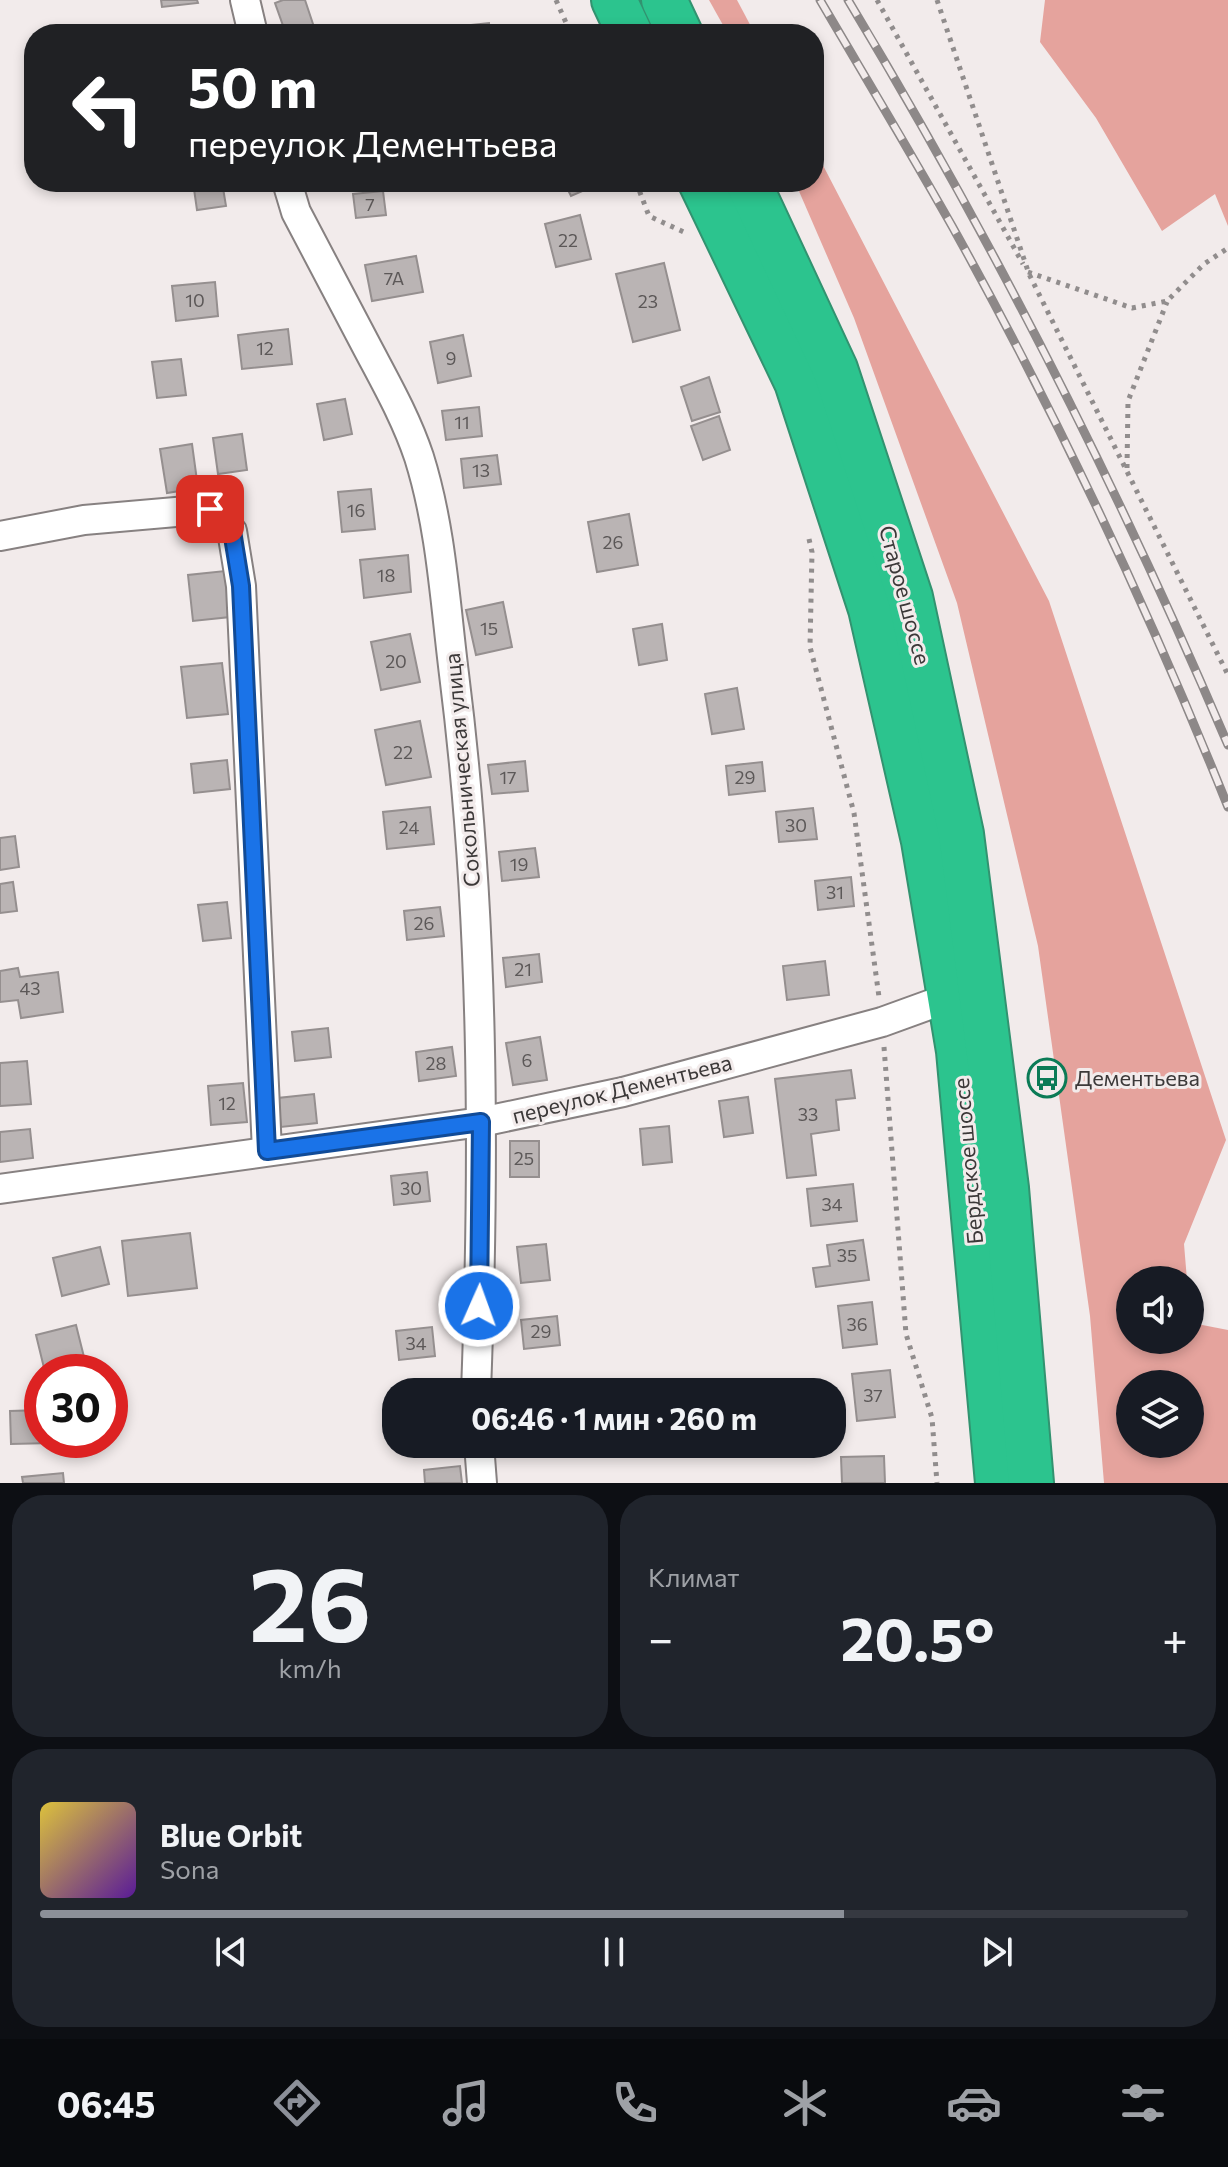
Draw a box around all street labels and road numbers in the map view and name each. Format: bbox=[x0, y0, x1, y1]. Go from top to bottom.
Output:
street label: Старое шоссе bbox=[874, 522, 937, 667]
street label: Сокольническая улица bbox=[438, 652, 485, 888]
street label: переулок Дементьева bbox=[509, 1048, 735, 1129]
street label: Бердское шоссе bbox=[947, 1077, 988, 1245]

